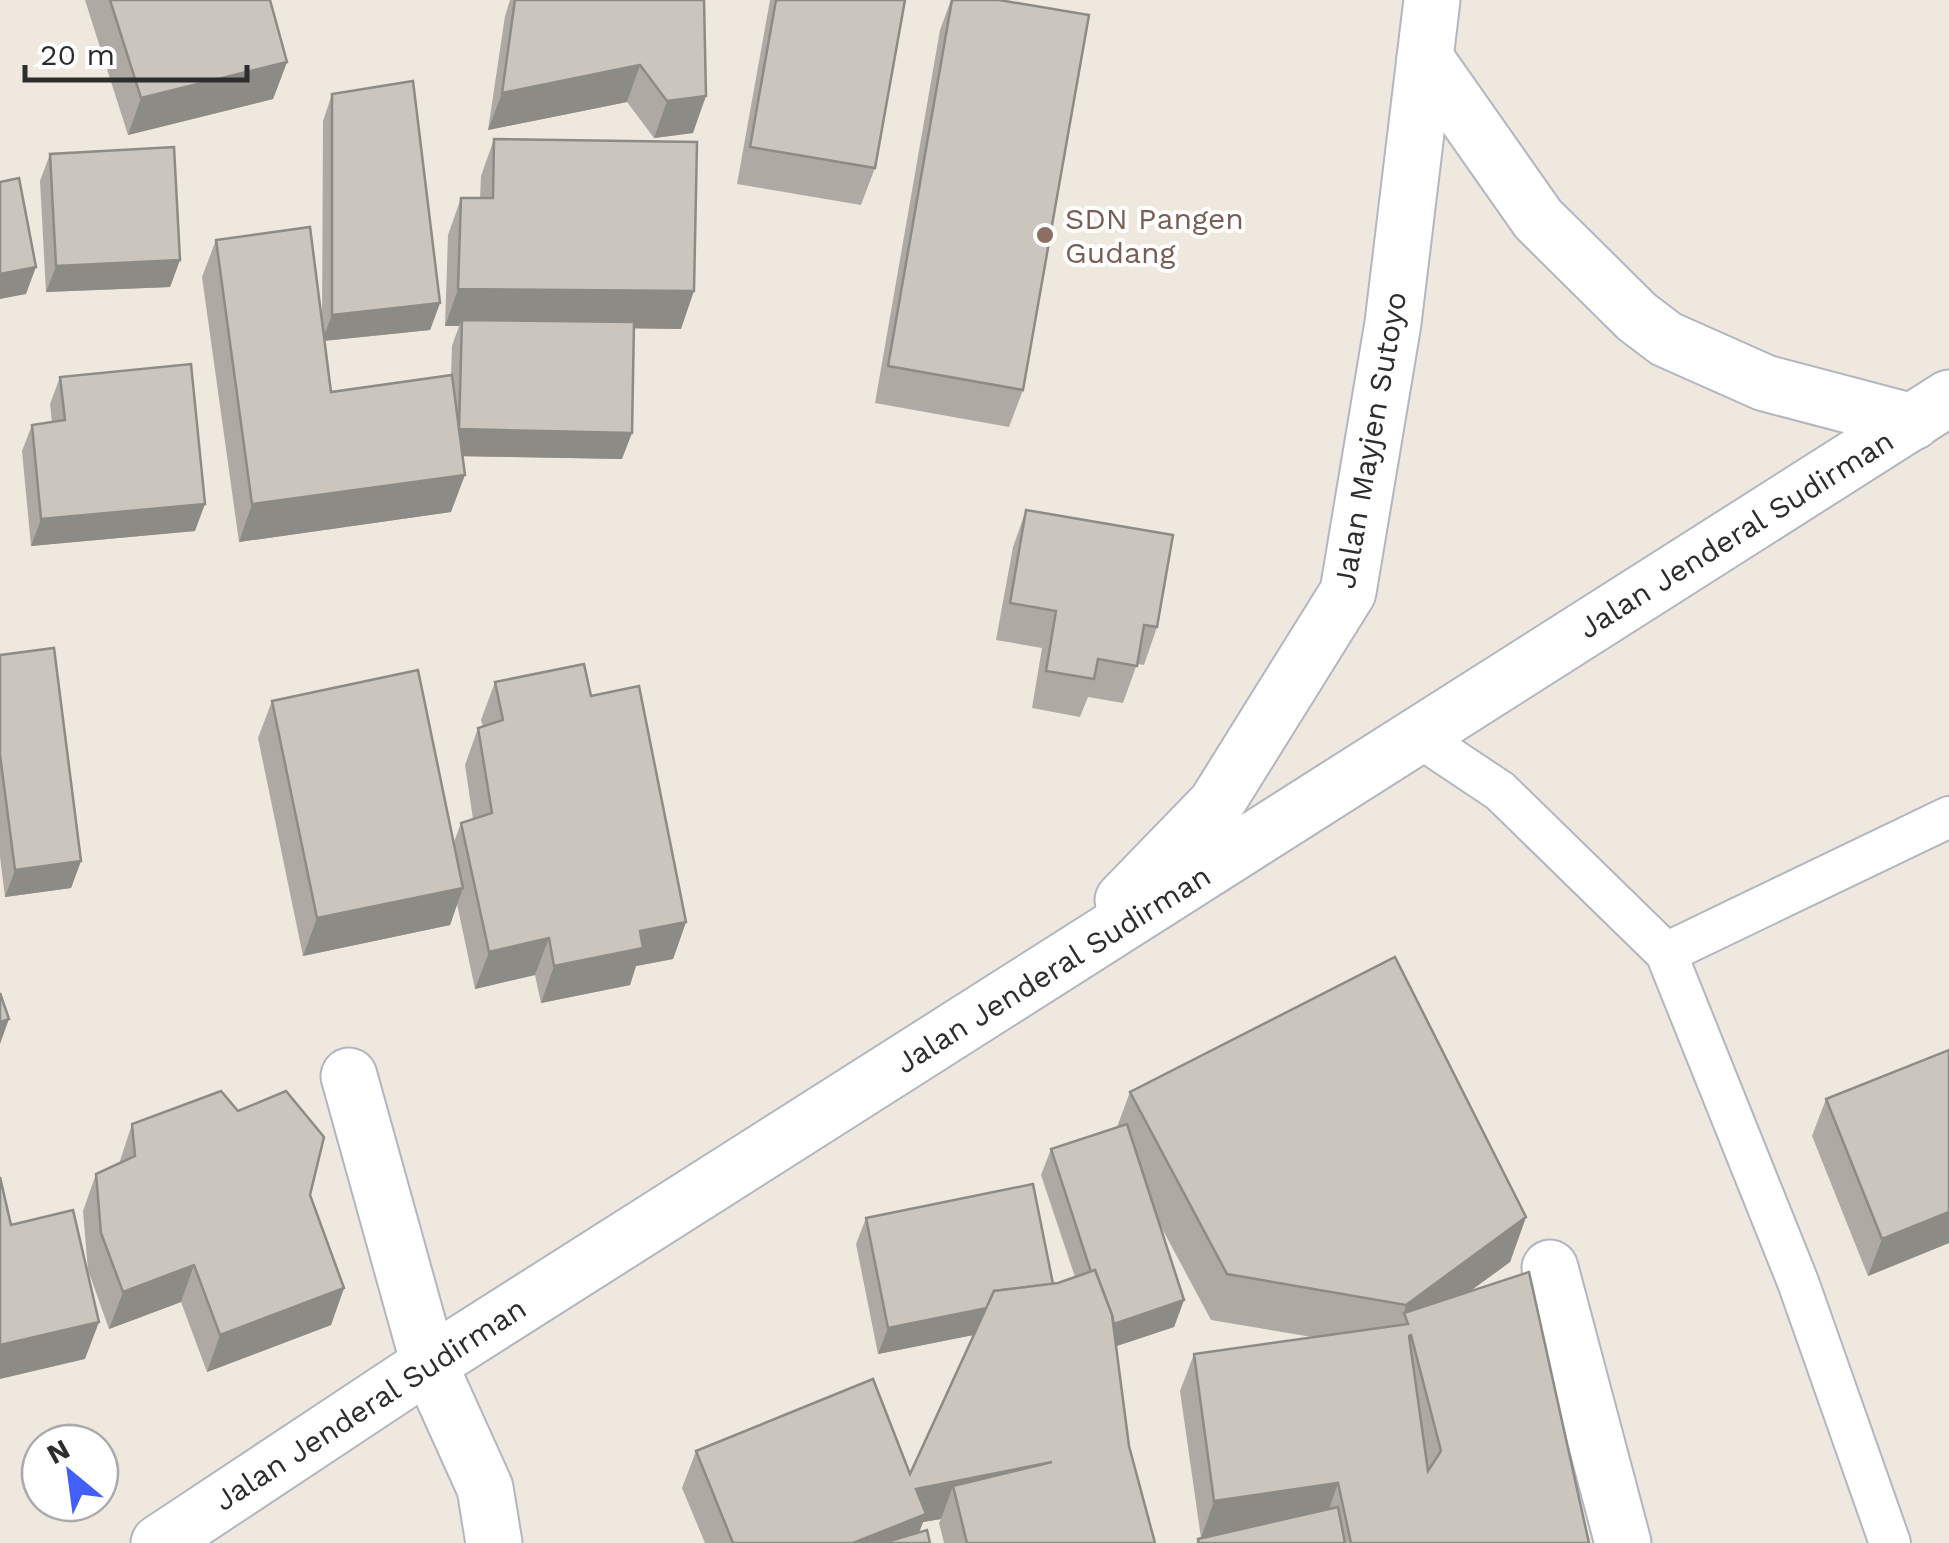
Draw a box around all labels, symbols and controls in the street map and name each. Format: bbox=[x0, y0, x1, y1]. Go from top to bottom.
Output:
scale bar bbox=[25, 20, 248, 82]
text: 20 m bbox=[40, 37, 115, 72]
place label: SDN Pangen Gudang bbox=[1065, 201, 1244, 270]
marker: SDN Pangen Gudang bbox=[1034, 224, 1056, 246]
street label: Jalan Mayjen Sutoyo bbox=[1327, 289, 1413, 591]
street label: Jalan Jenderal Sudirman bbox=[1572, 423, 1900, 645]
street label: Jalan Jenderal Sudirman bbox=[889, 858, 1217, 1080]
street label: Jalan Jenderal Sudirman bbox=[208, 1290, 532, 1518]
north arrow bbox=[20, 1423, 120, 1523]
text: N bbox=[41, 1432, 75, 1471]

